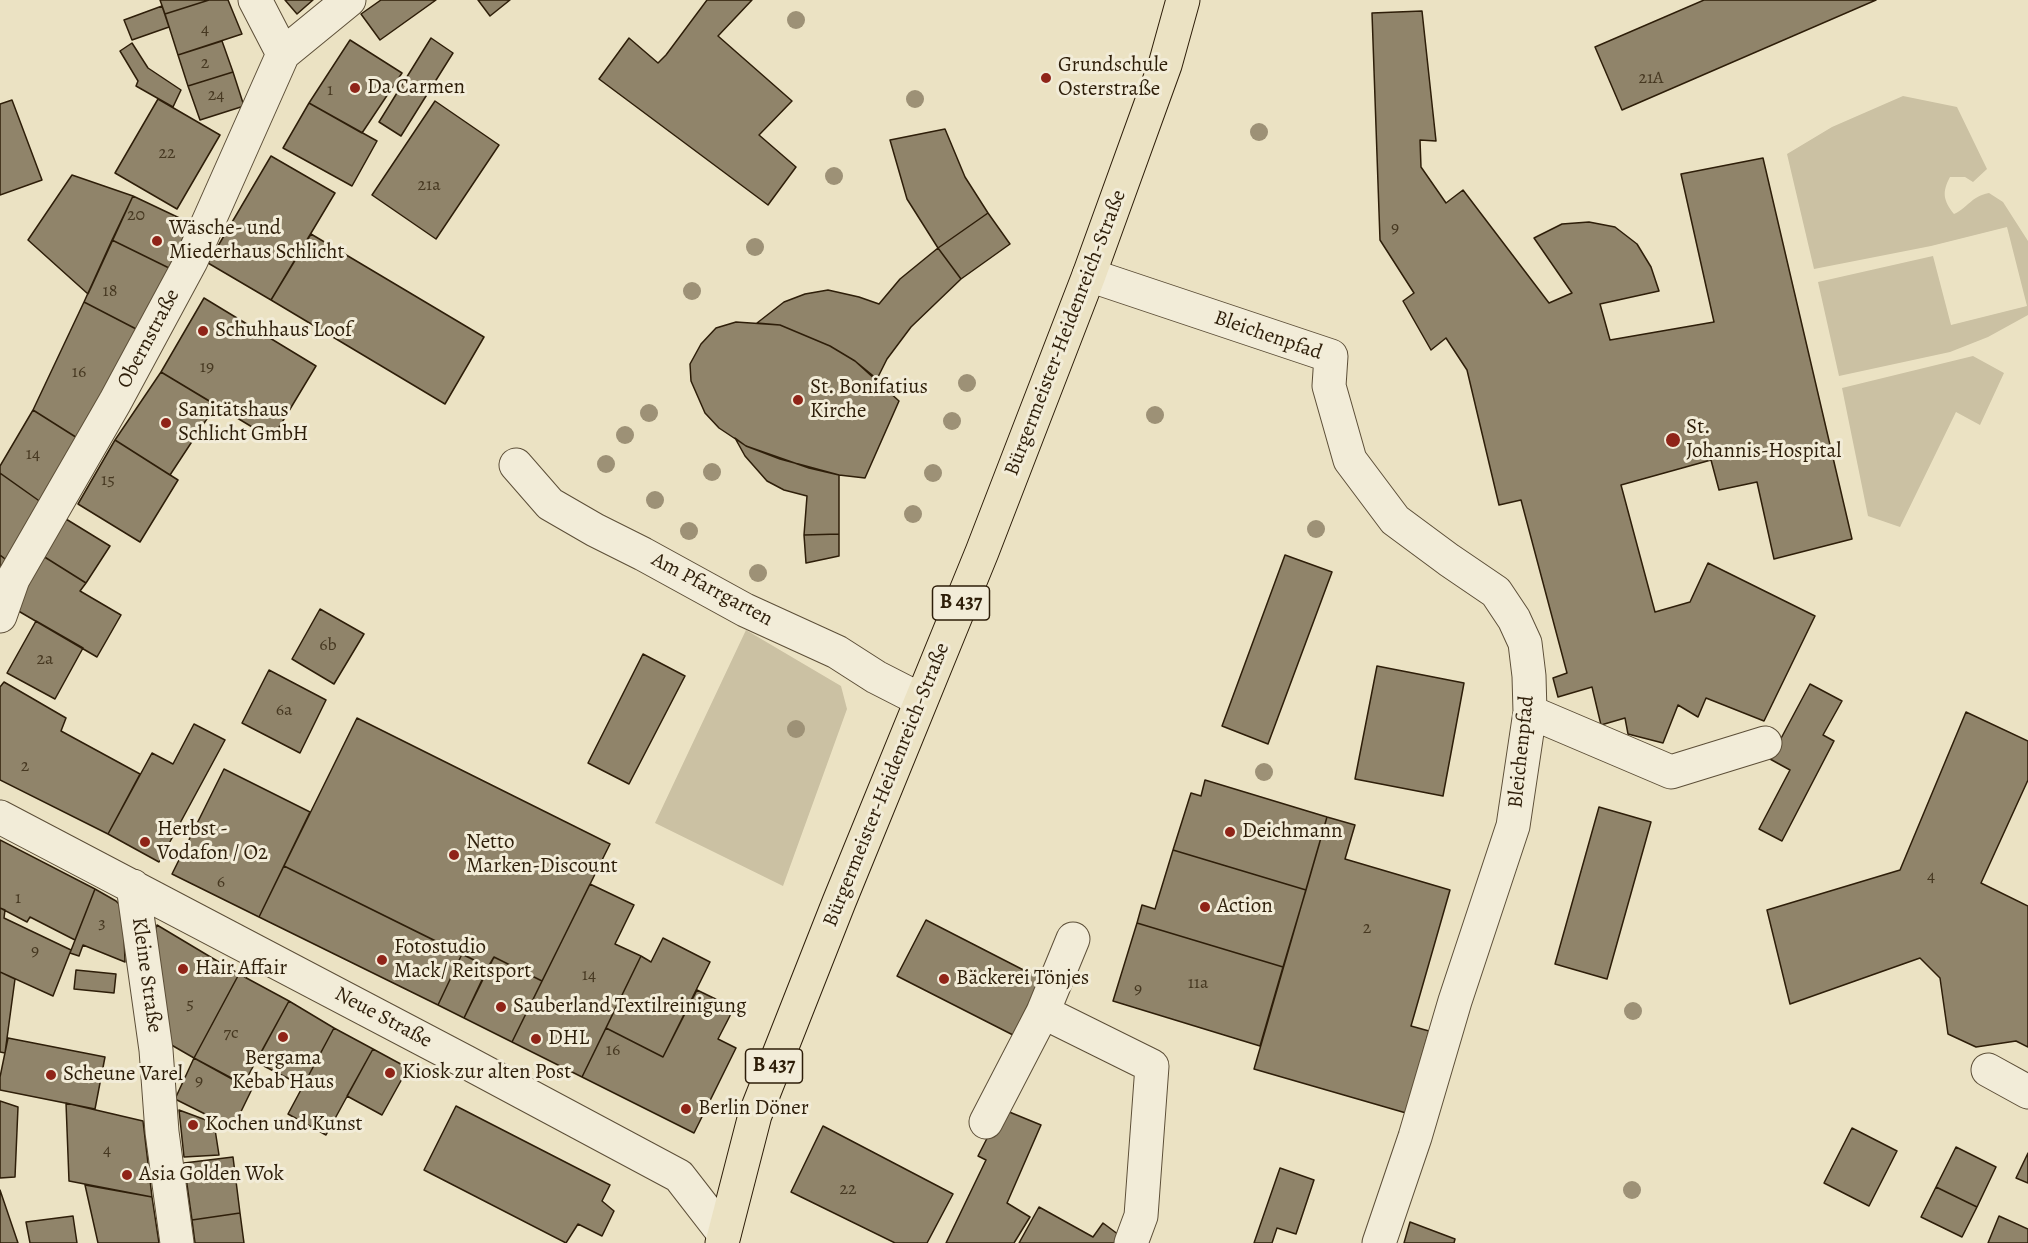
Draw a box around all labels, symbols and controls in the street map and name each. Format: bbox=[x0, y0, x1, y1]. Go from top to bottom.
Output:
house number: 4 bbox=[201, 19, 209, 41]
house number: 2 bbox=[201, 53, 209, 75]
place label: Grundschule Osterstraße bbox=[1058, 53, 1168, 103]
house number: 21A bbox=[1638, 68, 1664, 90]
marker: Grundschule Osterstraße bbox=[1039, 71, 1053, 85]
place label: Da Carmen bbox=[367, 75, 465, 101]
house number: 1 bbox=[327, 80, 333, 102]
marker: Da Carmen bbox=[348, 81, 362, 95]
house number: 24 bbox=[208, 85, 224, 107]
house number: 22 bbox=[158, 143, 176, 165]
house number: 21a bbox=[417, 175, 441, 197]
street label: Bürgermeister-Heidenreich-Straße bbox=[1000, 187, 1132, 479]
house number: 20 bbox=[127, 205, 145, 227]
place label: Wäsche- und Miederhaus Schlicht bbox=[169, 216, 345, 266]
house number: 9 bbox=[1391, 218, 1399, 240]
marker: Wäsche- und Miederhaus Schlicht bbox=[150, 234, 164, 248]
house number: 18 bbox=[103, 281, 117, 303]
street label: Obernstraße bbox=[112, 285, 186, 393]
street label: Bleichenpfad bbox=[1211, 306, 1325, 366]
place label: Schuhhaus Loof bbox=[215, 318, 352, 344]
marker: Schuhhaus Loof bbox=[196, 324, 210, 338]
house number: 19 bbox=[200, 357, 214, 379]
house number: 16 bbox=[72, 362, 86, 384]
place label: St. Bonifatius Kirche bbox=[810, 375, 928, 425]
marker: St. Bonifatius Kirche bbox=[791, 393, 805, 407]
place label: Sanitätshaus Schlicht GmbH bbox=[178, 398, 308, 448]
place label: St. Johannis-Hospital bbox=[1686, 415, 1841, 465]
marker: Sanitätshaus Schlicht GmbH bbox=[159, 416, 173, 430]
marker: St. Johannis-Hospital bbox=[1664, 431, 1682, 449]
house number: 14 bbox=[26, 444, 40, 466]
house number: 15 bbox=[101, 470, 115, 492]
street label: Am Pfarrgarten bbox=[647, 548, 777, 632]
road number: B 437 bbox=[932, 586, 990, 620]
house number: 6b bbox=[319, 635, 337, 657]
street label: Bürgermeister-Heidenreich-Straße bbox=[818, 639, 956, 931]
house number: 2a bbox=[37, 649, 53, 671]
street label: Bleichenpfad bbox=[1504, 695, 1540, 809]
house number: 6a bbox=[276, 700, 292, 722]
house number: 2 bbox=[21, 756, 29, 778]
place label: Herbst - Vodafon / O2 bbox=[157, 817, 268, 867]
place label: Deichmann bbox=[1242, 819, 1342, 845]
marker: Deichmann bbox=[1223, 825, 1237, 839]
place label: Netto Marken-Discount bbox=[466, 830, 618, 880]
marker: Herbst - Vodafon / O2 bbox=[138, 835, 152, 849]
marker: Netto Marken-Discount bbox=[447, 848, 461, 862]
house number: 4 bbox=[1927, 866, 1935, 888]
house number: 6 bbox=[217, 872, 225, 894]
house number: 1 bbox=[15, 888, 21, 910]
place label: Action bbox=[1217, 894, 1273, 920]
marker: Action bbox=[1198, 900, 1212, 914]
house number: 3 bbox=[98, 913, 106, 935]
street label: Kleine Straße bbox=[125, 916, 167, 1034]
house number: 2 bbox=[1363, 918, 1371, 940]
place label: Fotostudio Mack/ Reitsport bbox=[394, 935, 531, 985]
house number: 9 bbox=[31, 941, 39, 963]
marker: Fotostudio Mack/ Reitsport bbox=[375, 953, 389, 967]
place label: Hair Affair bbox=[195, 956, 287, 982]
marker: Hair Affair bbox=[176, 962, 190, 976]
house number: 14 bbox=[582, 965, 596, 987]
place label: Bäckerei Tönjes bbox=[956, 966, 1089, 992]
marker: Bäckerei Tönjes bbox=[937, 972, 951, 986]
house number: 11a bbox=[1188, 973, 1208, 995]
house number: 9 bbox=[1134, 979, 1142, 1001]
street label: Neue Straße bbox=[330, 982, 436, 1054]
house number: 5 bbox=[186, 994, 194, 1016]
place label: Sauberland Textilreinigung bbox=[513, 994, 746, 1020]
marker: Sauberland Textilreinigung bbox=[494, 1000, 508, 1014]
house number: 7c bbox=[223, 1023, 239, 1045]
place label: DHL bbox=[548, 1026, 589, 1052]
marker: Bergama Kebab Haus bbox=[276, 1030, 290, 1044]
marker: DHL bbox=[529, 1032, 543, 1046]
house number: 16 bbox=[606, 1040, 620, 1062]
place label: Bergama Kebab Haus bbox=[232, 1046, 334, 1096]
road number: B 437 bbox=[746, 1049, 802, 1083]
place label: Kiosk zur alten Post bbox=[402, 1060, 571, 1086]
place label: Scheune Varel bbox=[63, 1062, 183, 1088]
marker: Kiosk zur alten Post bbox=[383, 1066, 397, 1080]
marker: Scheune Varel bbox=[44, 1068, 58, 1082]
house number: 9 bbox=[195, 1071, 203, 1093]
place label: Berlin Döner bbox=[698, 1096, 809, 1122]
marker: Berlin Döner bbox=[679, 1102, 693, 1116]
place label: Kochen und Kunst bbox=[205, 1112, 363, 1138]
marker: Kochen und Kunst bbox=[186, 1118, 200, 1132]
house number: 4 bbox=[103, 1140, 111, 1162]
place label: Asia Golden Wok bbox=[139, 1162, 284, 1188]
marker: Asia Golden Wok bbox=[120, 1168, 134, 1182]
house number: 22 bbox=[839, 1179, 857, 1201]

